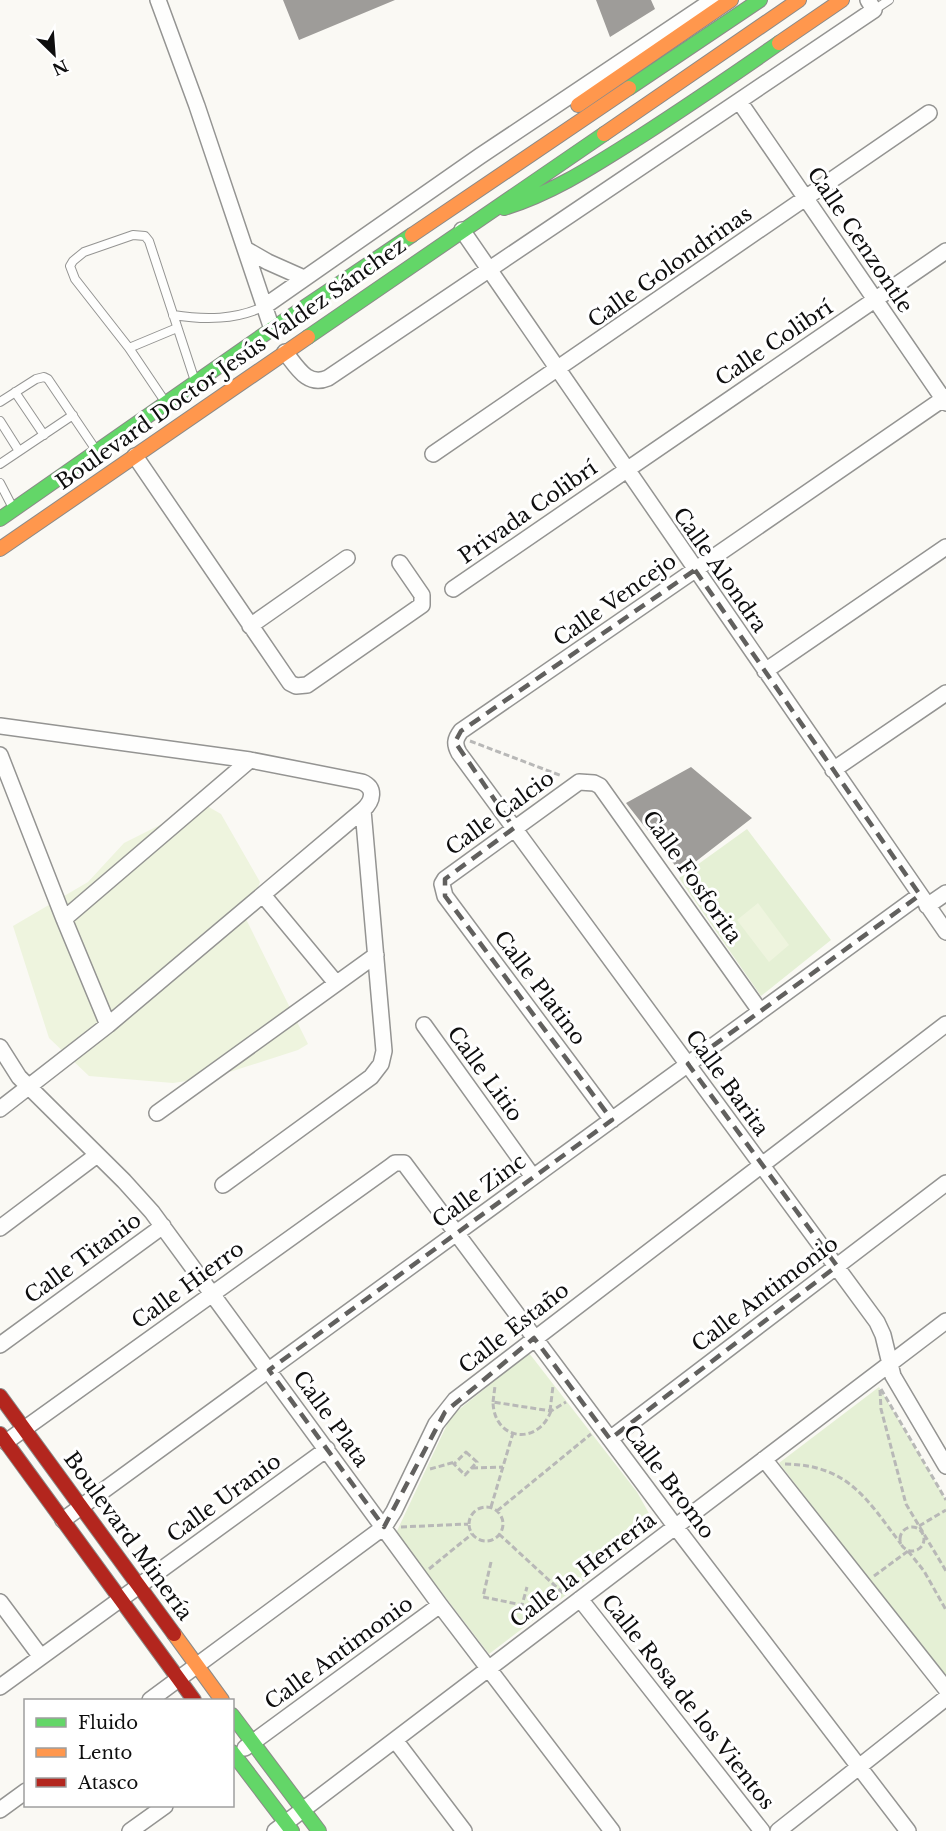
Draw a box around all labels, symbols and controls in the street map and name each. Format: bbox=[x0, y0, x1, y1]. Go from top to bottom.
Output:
north arrow bbox=[24, 24, 84, 84]
text: N bbox=[49, 55, 71, 80]
street label: Calle Cenzontle bbox=[802, 162, 918, 318]
street label: Calle Golondrinas bbox=[583, 201, 757, 333]
street label: Boulevard Doctor Jesús Valdez Sánchez bbox=[51, 232, 411, 496]
street label: Calle Colibrí bbox=[710, 294, 838, 392]
street label: Privada Colibrí bbox=[454, 454, 603, 569]
street label: Calle Alondra bbox=[667, 503, 773, 638]
street label: Calle Vencejo bbox=[549, 548, 681, 652]
street label: Calle Calcio bbox=[441, 765, 559, 861]
street label: Calle Fosforita bbox=[637, 806, 747, 948]
street label: Calle Platino bbox=[489, 926, 591, 1050]
street label: Calle Litio bbox=[442, 1021, 528, 1127]
street label: Calle Barita bbox=[680, 1025, 774, 1141]
street label: Calle Zinc bbox=[427, 1148, 531, 1234]
street label: Calle Titanio bbox=[20, 1207, 146, 1309]
street label: Calle Antimonio bbox=[687, 1230, 843, 1358]
street label: Calle Hierro bbox=[127, 1236, 249, 1334]
street label: Calle Estaño bbox=[454, 1277, 574, 1379]
street label: Calle Plata bbox=[287, 1366, 375, 1472]
street label: Calle Bromo bbox=[618, 1420, 720, 1544]
street label: Boulevard Minería bbox=[58, 1447, 198, 1626]
street label: Calle Uranio bbox=[162, 1448, 286, 1548]
street label: Calle la Herrería bbox=[505, 1506, 661, 1633]
street label: Calle Rosa de los Vientos bbox=[596, 1589, 780, 1815]
street label: Calle Antimonio bbox=[260, 1591, 418, 1715]
legend bbox=[24, 1699, 234, 1807]
text: Fluido bbox=[78, 1712, 138, 1734]
text: Lento bbox=[78, 1742, 132, 1764]
text: Atasco bbox=[77, 1772, 138, 1794]

